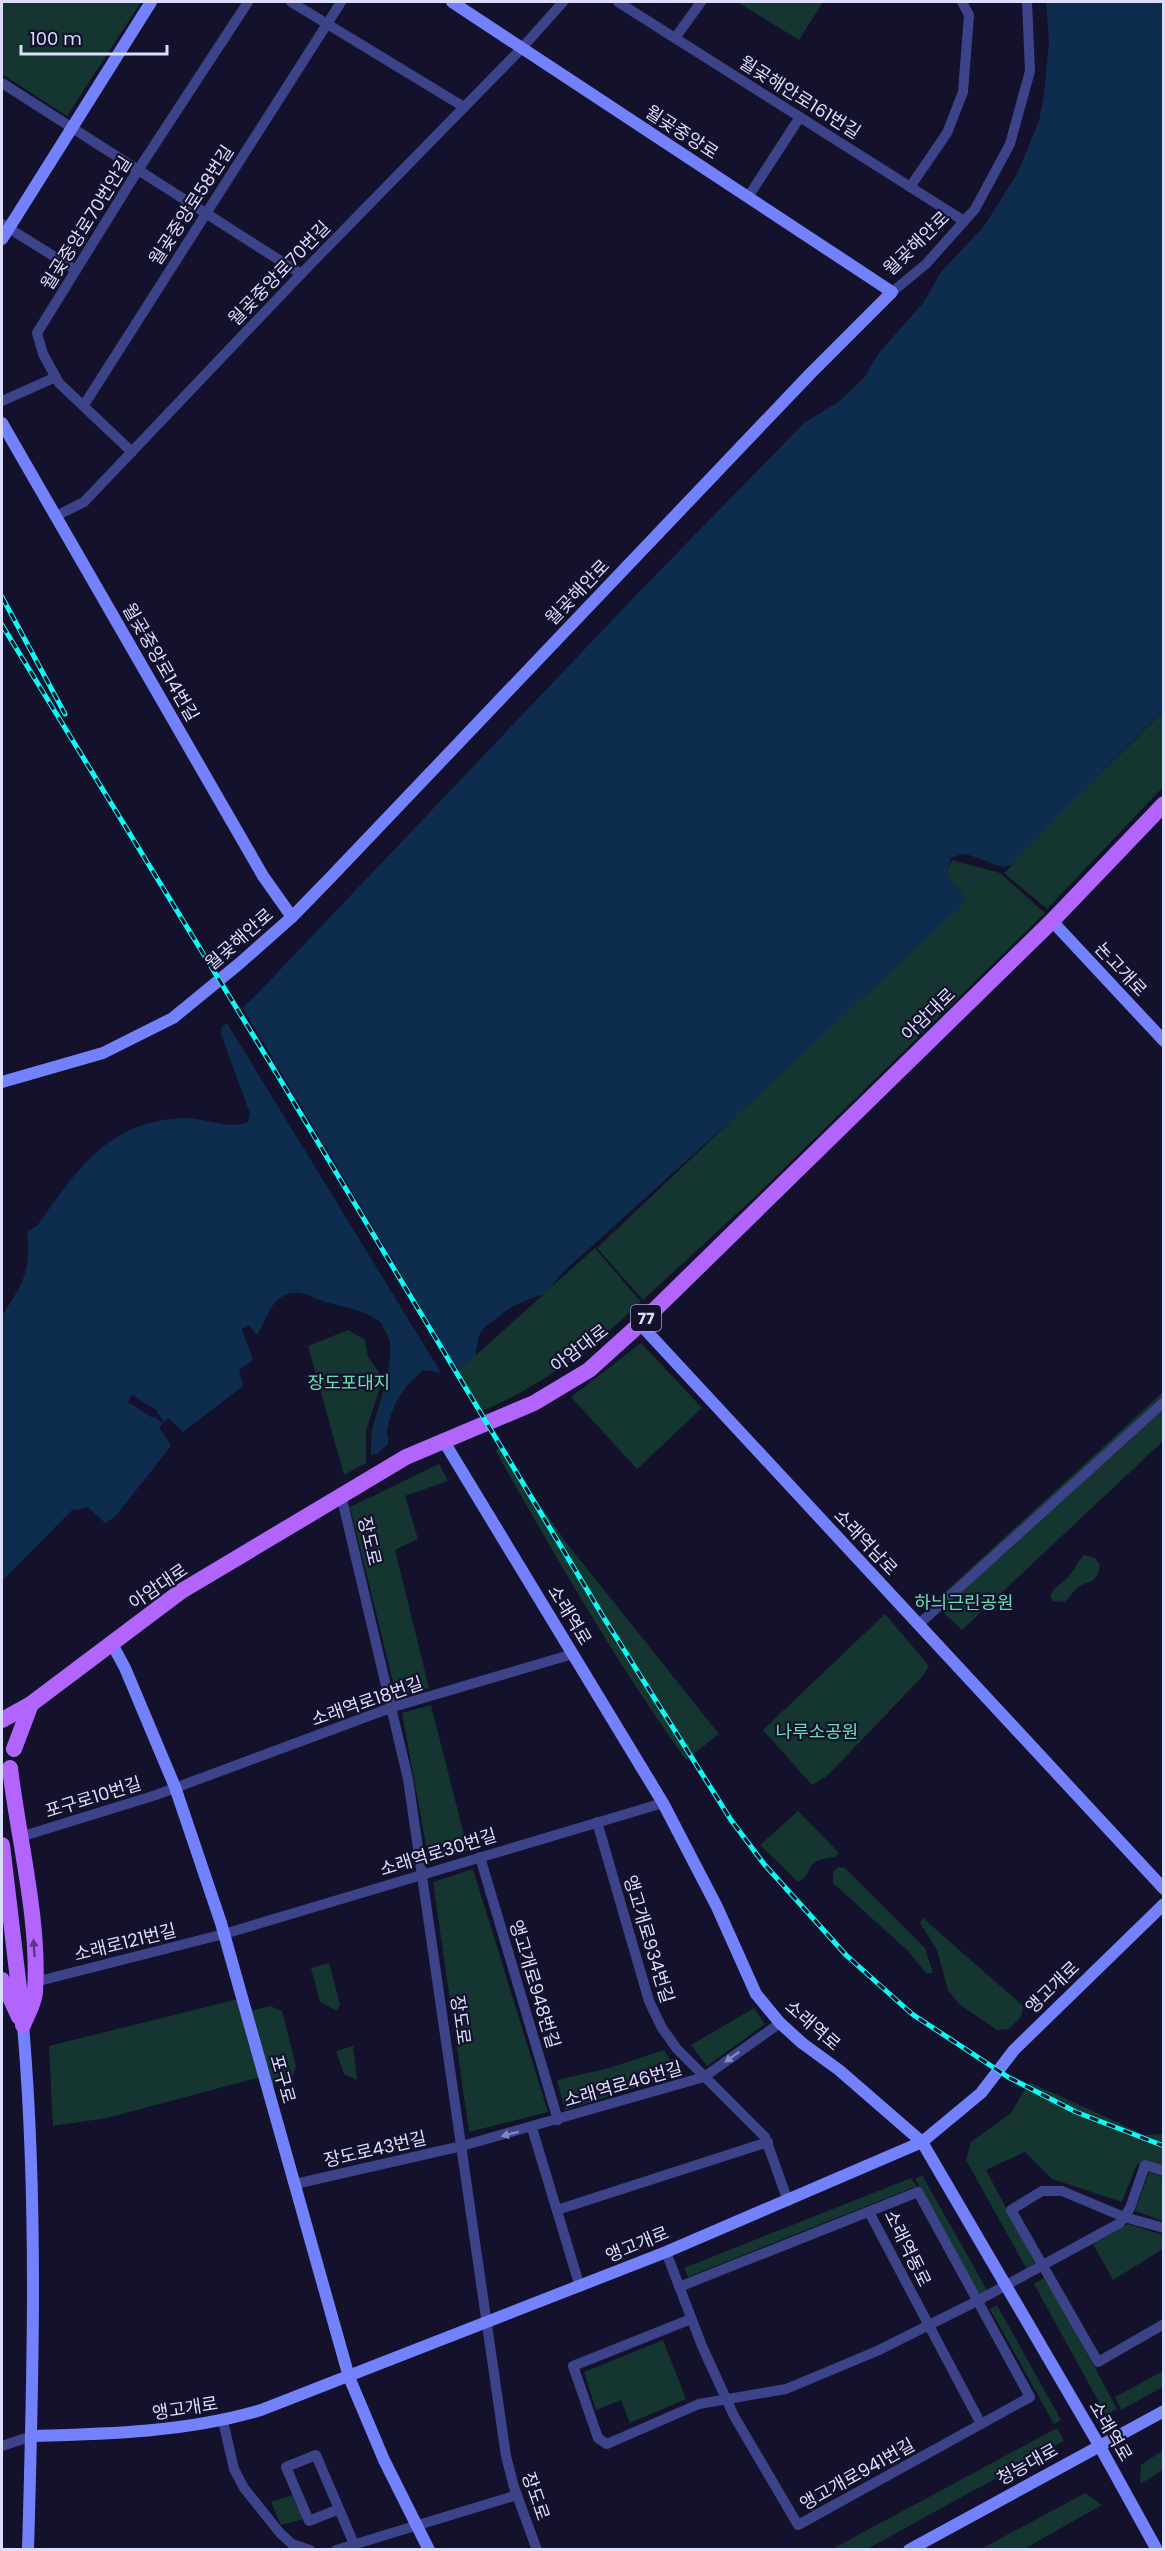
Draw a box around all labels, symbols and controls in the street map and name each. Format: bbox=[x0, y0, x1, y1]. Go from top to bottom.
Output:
scale bar bbox=[21, 18, 166, 56]
text: 100 m bbox=[30, 26, 82, 51]
street label: 월곶해안로161번길 bbox=[734, 50, 866, 144]
street label: 월곶중앙로 bbox=[640, 99, 724, 165]
street label: 월곶중앙로58번길 bbox=[143, 140, 239, 270]
street label: 월곶중앙로70번안길 bbox=[35, 151, 137, 295]
street label: 월곶해안로 bbox=[878, 205, 954, 281]
street label: 월곶중앙로70번길 bbox=[222, 215, 336, 331]
street label: 월곶해안로 bbox=[539, 554, 615, 630]
street label: 월곶중앙로14번길 bbox=[117, 598, 205, 726]
street label: 월곶해안로 bbox=[200, 902, 278, 976]
street label: 논고개로 bbox=[1089, 936, 1153, 1002]
street label: 아암대로 bbox=[895, 982, 961, 1046]
road number: 77 bbox=[631, 1305, 661, 1331]
street label: 아암대로 bbox=[545, 1318, 613, 1378]
park label: 장도포대지 bbox=[308, 1370, 390, 1395]
street label: 소래역남로 bbox=[829, 1503, 903, 1581]
street label: 장도로 bbox=[352, 1514, 388, 1568]
street label: 아암대로 bbox=[124, 1557, 192, 1615]
street label: 소래역로 bbox=[542, 1580, 598, 1650]
park label: 하늬근린공원 bbox=[914, 1590, 1014, 1615]
street label: 소래역로18번길 bbox=[308, 1670, 426, 1732]
park label: 나루소공원 bbox=[776, 1719, 858, 1744]
street label: 포구로10번길 bbox=[42, 1770, 144, 1824]
street label: 소래역로30번길 bbox=[376, 1822, 500, 1882]
street label: 앵고개로934번길 bbox=[618, 1872, 680, 2006]
street label: 소래로121번길 bbox=[71, 1917, 179, 1967]
street label: 앵고개로948번길 bbox=[504, 1917, 566, 2051]
one-way arrow bbox=[29, 1939, 38, 1958]
street label: 앵고개로 bbox=[1019, 1955, 1085, 2019]
street label: 장도로 bbox=[445, 1994, 477, 2046]
street label: 소래역로 bbox=[780, 1994, 846, 2056]
one-way arrow bbox=[725, 2051, 741, 2063]
street label: 포구로 bbox=[264, 2052, 302, 2106]
street label: 소래역로46번길 bbox=[561, 2055, 685, 2113]
street label: 장도로43번길 bbox=[321, 2125, 429, 2173]
one-way arrow bbox=[500, 2129, 519, 2139]
street label: 소래역동로 bbox=[879, 2205, 937, 2291]
street label: 앵고개로 bbox=[602, 2220, 672, 2268]
street label: 앵고개로 bbox=[150, 2390, 220, 2426]
street label: 소래역로 bbox=[1084, 2396, 1138, 2466]
street label: 앵고개로941번길 bbox=[795, 2432, 919, 2516]
street label: 청능대로 bbox=[992, 2437, 1062, 2491]
street label: 장도로 bbox=[516, 2468, 556, 2524]

